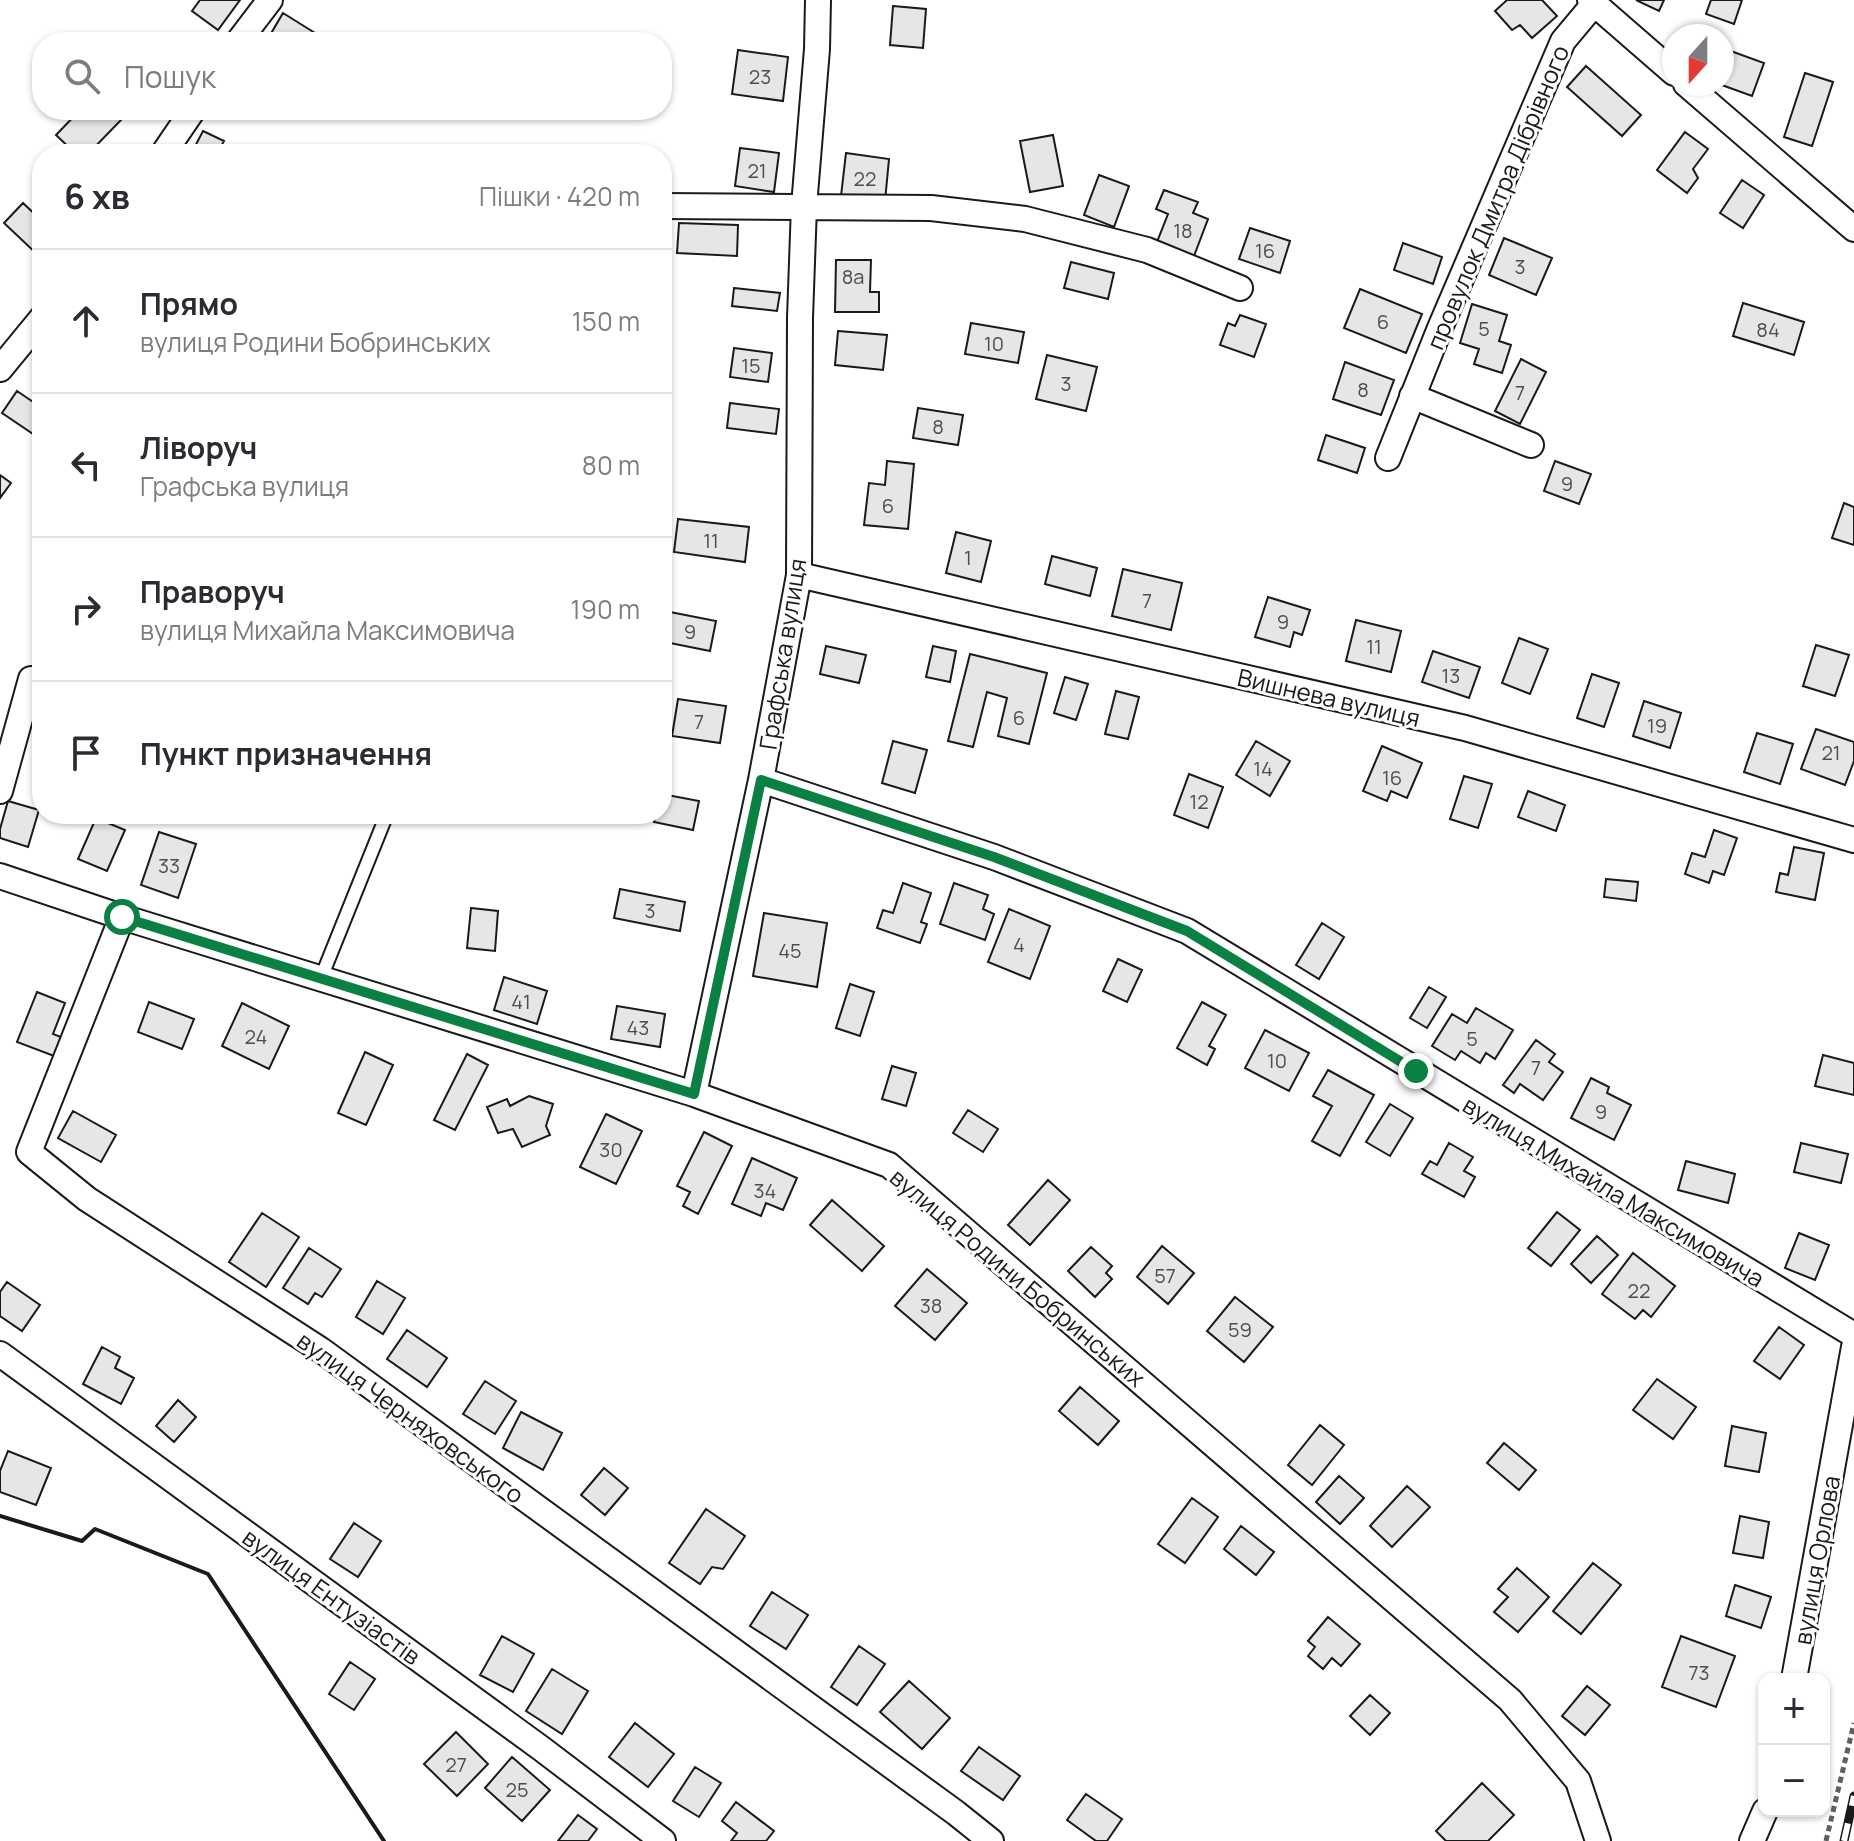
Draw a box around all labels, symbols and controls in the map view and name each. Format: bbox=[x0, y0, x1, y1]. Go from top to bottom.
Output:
north arrow bbox=[1662, 24, 1734, 96]
search box bbox=[32, 32, 672, 120]
street label: провулок Дмитра Дібрівного bbox=[1418, 40, 1576, 354]
icon: search bbox=[60, 54, 104, 98]
text: Пошук bbox=[124, 56, 216, 97]
house number: 23 bbox=[749, 63, 771, 90]
house number: 21 bbox=[747, 157, 767, 184]
house number: 22 bbox=[854, 165, 876, 192]
text: 6 хв bbox=[64, 173, 130, 219]
text: Пішки · 420 m bbox=[479, 178, 640, 214]
house number: 18 bbox=[1173, 217, 1193, 244]
house number: 16 bbox=[1255, 237, 1275, 264]
house number: 3 bbox=[1514, 253, 1526, 280]
house number: 8а bbox=[842, 263, 864, 290]
text: Прямо bbox=[140, 283, 238, 324]
icon: ahead bbox=[64, 299, 108, 343]
text: 150 m bbox=[572, 303, 640, 339]
house number: 6 bbox=[1377, 308, 1389, 335]
house number: 5 bbox=[1478, 315, 1490, 342]
house number: 84 bbox=[1756, 316, 1780, 343]
text: вулиця Родини Бобринських bbox=[140, 324, 491, 360]
house number: 10 bbox=[984, 330, 1004, 357]
house number: 15 bbox=[741, 352, 761, 379]
house number: 3 bbox=[1060, 370, 1072, 397]
house number: 8 bbox=[1357, 376, 1369, 403]
house number: 7 bbox=[1515, 379, 1525, 406]
house number: 8 bbox=[932, 413, 944, 440]
text: Ліворуч bbox=[140, 427, 257, 468]
icon: left bbox=[64, 443, 108, 487]
text: 80 m bbox=[582, 447, 640, 483]
text: Графська вулиця bbox=[140, 468, 349, 504]
house number: 9 bbox=[1561, 470, 1573, 497]
house number: 6 bbox=[882, 492, 894, 519]
house number: 11 bbox=[703, 527, 719, 554]
house number: 1 bbox=[964, 544, 972, 571]
street label: Графська вулиця bbox=[751, 556, 813, 752]
text: Праворуч bbox=[140, 571, 285, 612]
icon: right bbox=[64, 587, 108, 631]
house number: 7 bbox=[1142, 587, 1152, 614]
text: 190 m bbox=[571, 591, 640, 627]
house number: 9 bbox=[1277, 608, 1289, 635]
text: вулиця Михайла Максимовича bbox=[140, 612, 515, 648]
house number: 9 bbox=[684, 618, 696, 645]
house number: 11 bbox=[1366, 633, 1382, 660]
street label: Вишнева вулиця bbox=[1234, 660, 1424, 734]
house number: 13 bbox=[1442, 662, 1460, 689]
house number: 6 bbox=[1013, 704, 1025, 731]
house number: 7 bbox=[694, 708, 704, 735]
house number: 19 bbox=[1647, 712, 1667, 739]
icon: arrive bbox=[64, 731, 108, 775]
text: Пункт призначення bbox=[140, 733, 432, 774]
house number: 21 bbox=[1821, 739, 1841, 766]
house number: 14 bbox=[1253, 755, 1273, 782]
house number: 16 bbox=[1382, 764, 1402, 791]
house number: 12 bbox=[1189, 788, 1209, 815]
house number: 33 bbox=[158, 852, 180, 879]
house number: 3 bbox=[644, 897, 656, 924]
route start bbox=[104, 899, 140, 935]
house number: 4 bbox=[1013, 931, 1025, 958]
house number: 45 bbox=[778, 937, 802, 964]
house number: 41 bbox=[511, 988, 531, 1015]
house number: 43 bbox=[627, 1014, 649, 1041]
house number: 24 bbox=[245, 1023, 267, 1050]
house number: 5 bbox=[1466, 1025, 1478, 1052]
house number: 10 bbox=[1267, 1047, 1287, 1074]
route end bbox=[1398, 1053, 1434, 1089]
house number: 7 bbox=[1531, 1054, 1541, 1081]
street label: вулиця Михайла Максимовича bbox=[1457, 1088, 1771, 1294]
house number: 9 bbox=[1595, 1098, 1607, 1125]
house number: 30 bbox=[599, 1136, 623, 1163]
street label: вулиця Родини Бобринських bbox=[883, 1160, 1153, 1394]
house number: 34 bbox=[754, 1177, 776, 1204]
house number: 57 bbox=[1154, 1262, 1176, 1289]
house number: 22 bbox=[1628, 1277, 1650, 1304]
house number: 38 bbox=[920, 1292, 942, 1319]
house number: 59 bbox=[1228, 1316, 1252, 1343]
street label: вулиця Черняховського bbox=[291, 1323, 531, 1511]
street label: вулиця Орлова bbox=[1785, 1473, 1847, 1647]
street label: вулиця Ентузіастів bbox=[236, 1520, 428, 1672]
house number: 73 bbox=[1688, 1659, 1710, 1686]
map controls bbox=[1758, 1673, 1830, 1817]
button: + bbox=[1758, 1673, 1830, 1745]
button: − bbox=[1758, 1745, 1830, 1817]
house number: 27 bbox=[445, 1751, 467, 1778]
house number: 25 bbox=[506, 1776, 528, 1803]

